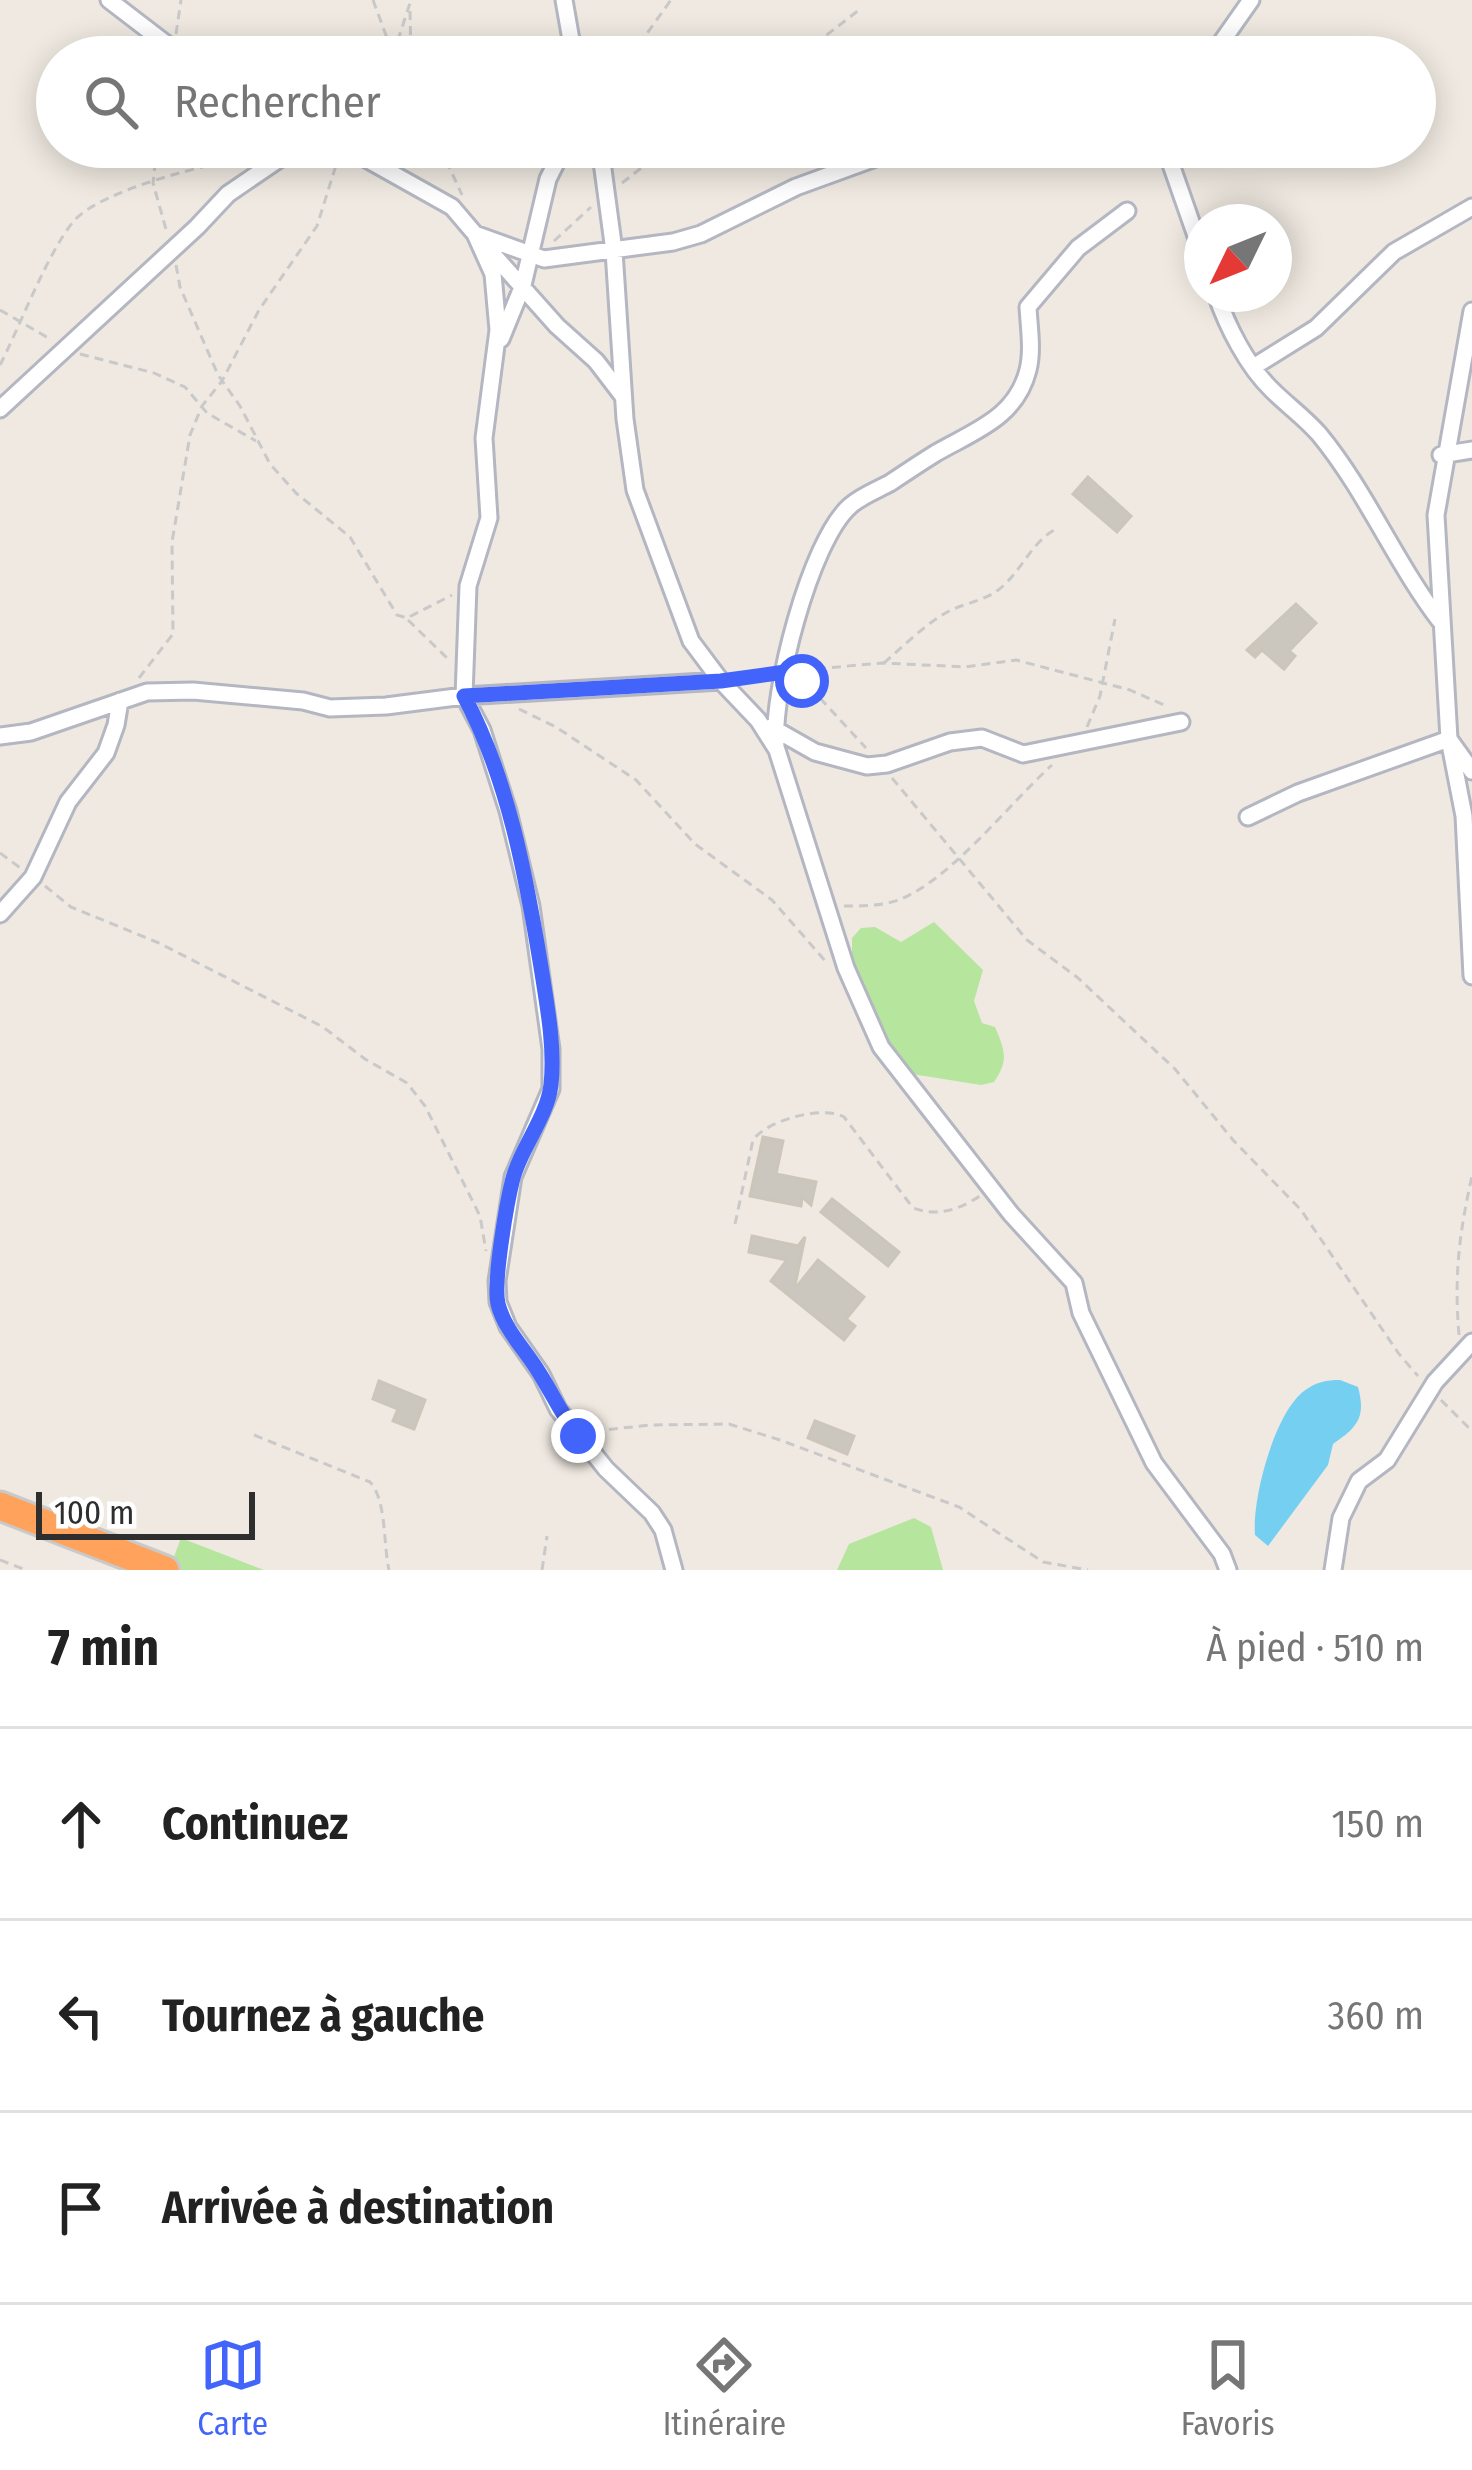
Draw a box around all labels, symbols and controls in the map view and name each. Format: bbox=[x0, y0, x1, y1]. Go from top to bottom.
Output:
search box bbox=[36, 36, 1436, 168]
icon: search bbox=[78, 69, 144, 135]
text: Rechercher bbox=[174, 75, 381, 129]
north arrow bbox=[1184, 204, 1292, 312]
route start bbox=[775, 654, 829, 708]
route end bbox=[551, 1409, 605, 1463]
scale bar bbox=[36, 1486, 255, 1539]
text: 100 m bbox=[54, 1493, 134, 1533]
text: 7 min bbox=[48, 1617, 159, 1679]
text: À pied · 510 m bbox=[1206, 1625, 1424, 1671]
icon: ahead bbox=[48, 1791, 114, 1857]
text: Continuez bbox=[162, 1797, 348, 1851]
text: 150 m bbox=[1331, 1801, 1424, 1847]
icon: left bbox=[48, 1983, 114, 2049]
text: Tournez à gauche bbox=[162, 1989, 484, 2043]
text: 360 m bbox=[1328, 1993, 1424, 2039]
icon: arrive bbox=[48, 2175, 114, 2241]
text: Arrivée à destination bbox=[162, 2181, 554, 2235]
tab: Carte bbox=[197, 2332, 268, 2444]
tab: Itinéraire bbox=[663, 2332, 786, 2444]
tab: Favoris bbox=[1181, 2332, 1275, 2444]

